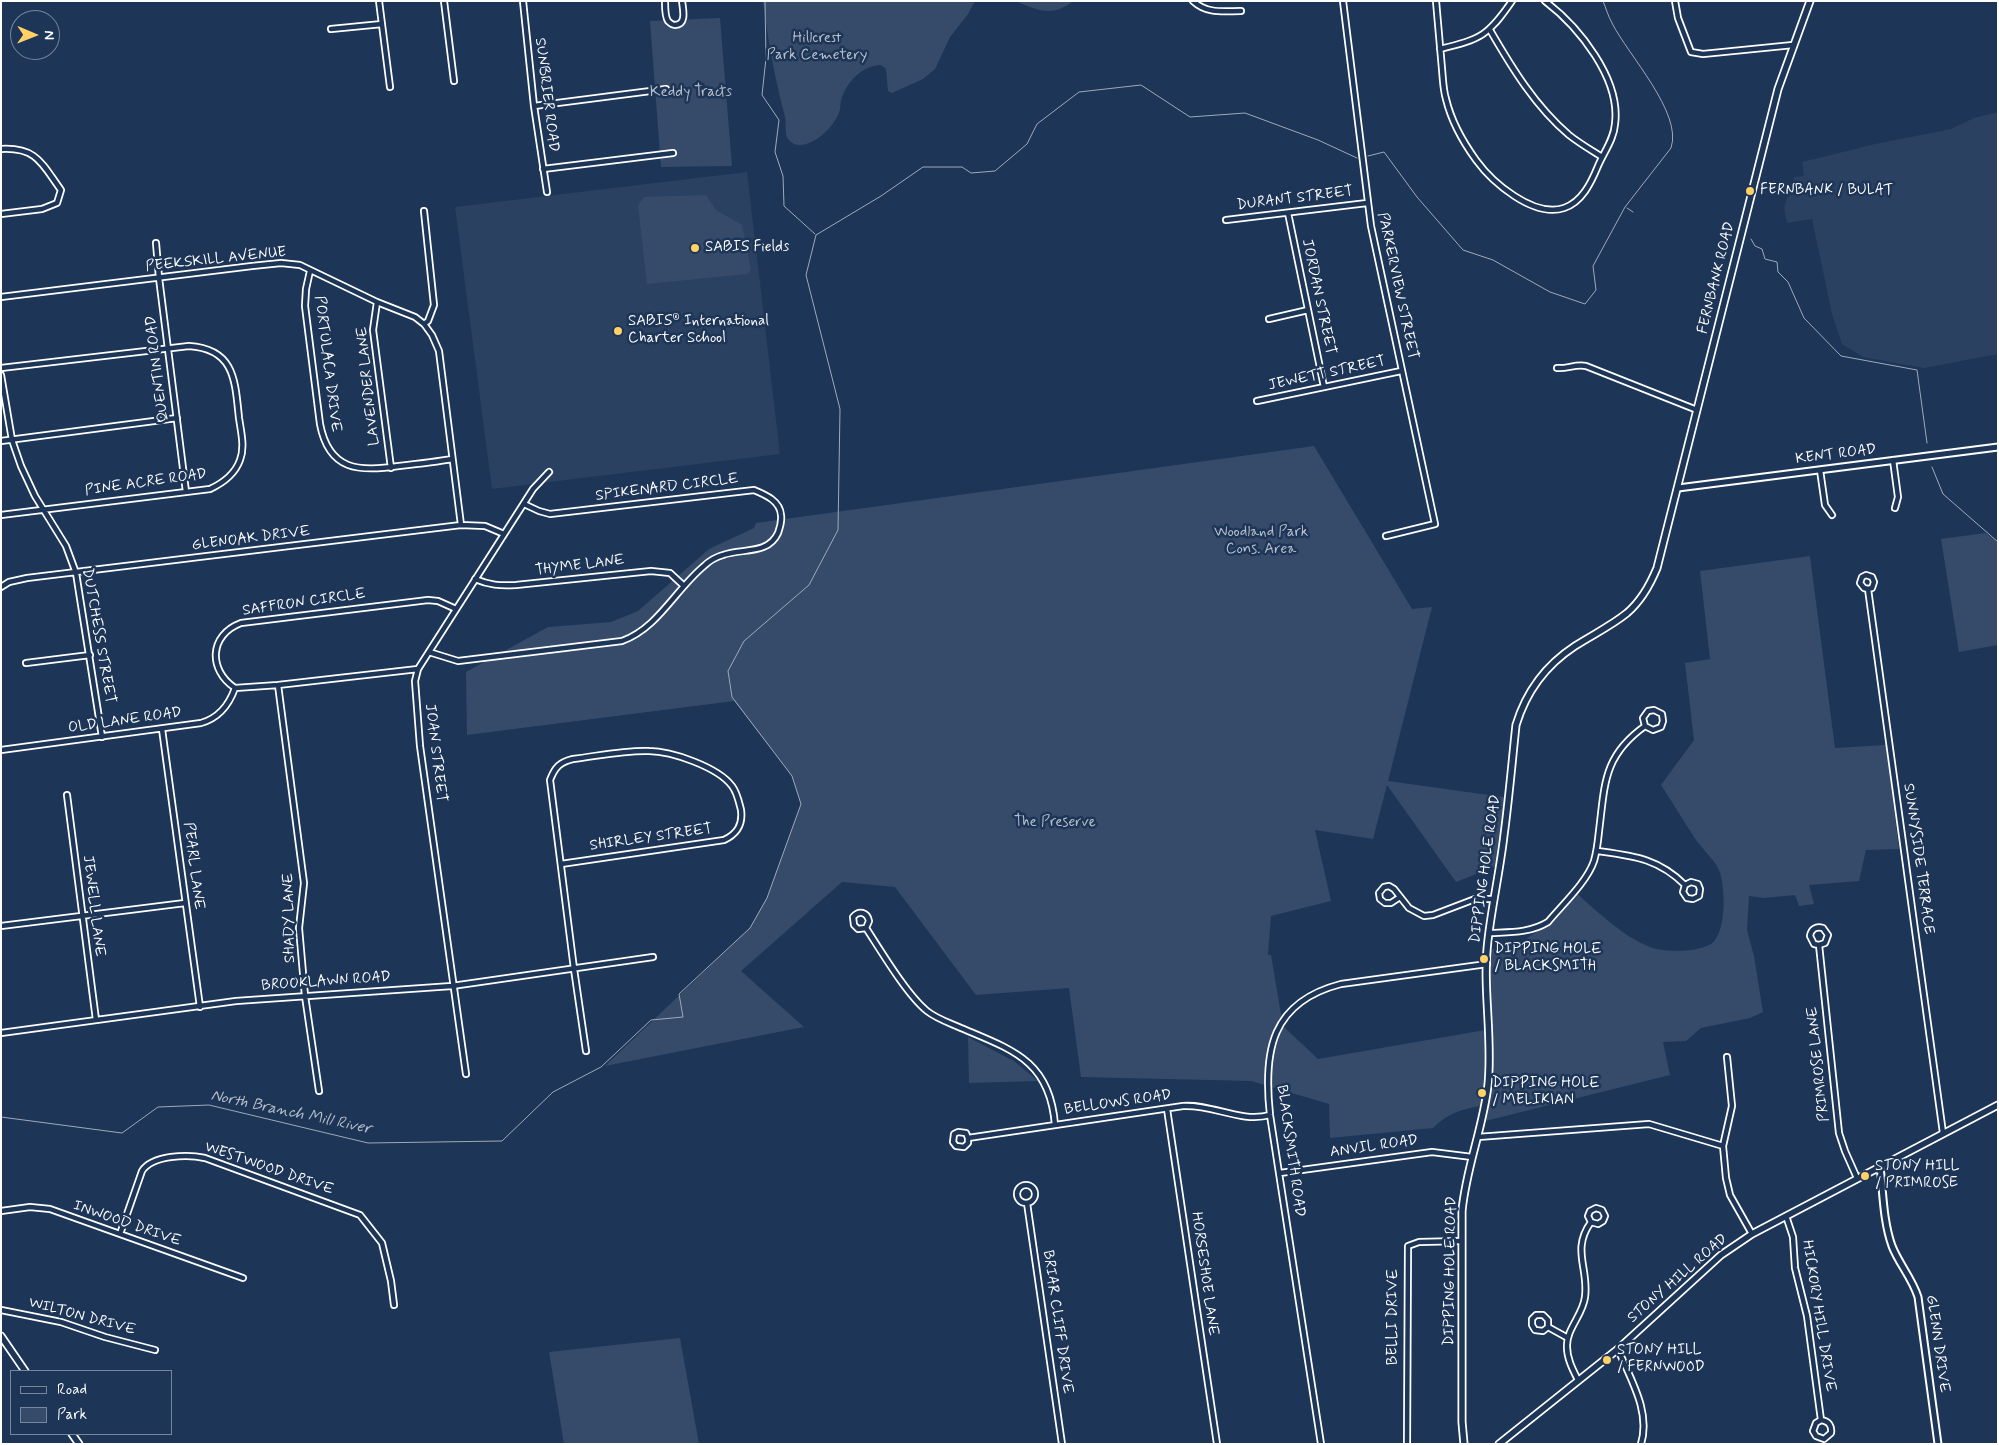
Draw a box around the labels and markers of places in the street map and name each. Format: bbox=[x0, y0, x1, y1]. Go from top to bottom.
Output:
place label: FERNBANK / BULAT bbox=[1760, 182, 1893, 200]
marker: FERNBANK / BULAT bbox=[1744, 185, 1756, 197]
place label: SABIS Fields bbox=[705, 239, 789, 257]
marker: SABIS Fields bbox=[689, 242, 701, 254]
place label: SABIS® International Charter School bbox=[628, 313, 769, 348]
marker: SABIS® International Charter School bbox=[612, 325, 624, 337]
place label: DIPPING HOLE / BLACKSMITH bbox=[1494, 941, 1602, 976]
marker: DIPPING HOLE / BLACKSMITH bbox=[1478, 953, 1490, 965]
place label: DIPPING HOLE / MELIKIAN bbox=[1492, 1075, 1600, 1110]
marker: DIPPING HOLE / MELIKIAN bbox=[1476, 1087, 1488, 1099]
place label: STONY HILL / PRIMROSE bbox=[1875, 1158, 1960, 1193]
marker: STONY HILL / PRIMROSE bbox=[1859, 1170, 1871, 1182]
place label: STONY HILL / FERNWOOD bbox=[1617, 1342, 1705, 1377]
marker: STONY HILL / FERNWOOD bbox=[1601, 1354, 1613, 1366]

